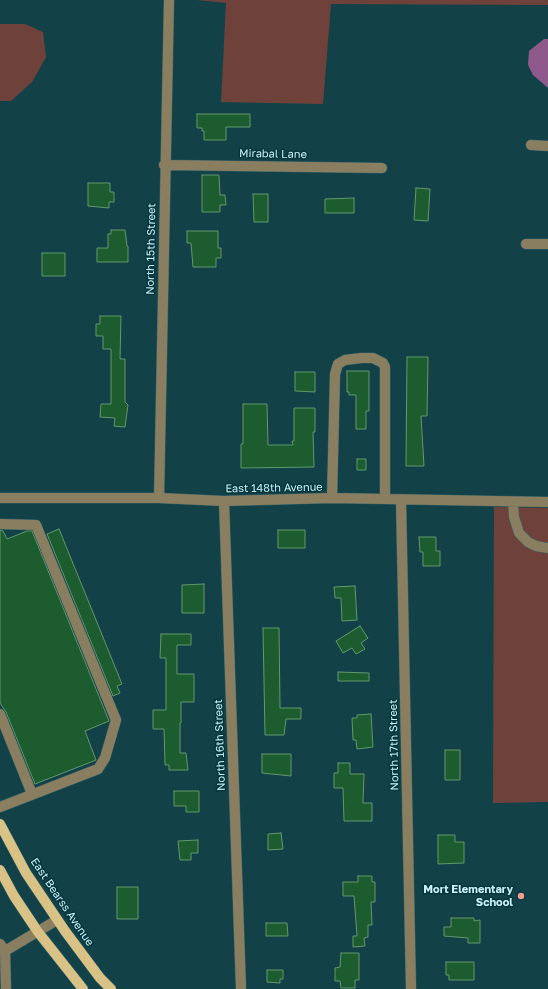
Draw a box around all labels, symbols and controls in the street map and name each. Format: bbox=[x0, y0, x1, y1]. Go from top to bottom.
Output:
street label: Mirabal Lane bbox=[239, 147, 307, 161]
street label: North 15th Street bbox=[144, 203, 158, 295]
street label: East 148th Avenue bbox=[225, 481, 323, 495]
street label: North 16th Street bbox=[212, 699, 228, 791]
street label: North 17th Street bbox=[387, 699, 401, 791]
street label: East Bearss Avenue bbox=[28, 855, 96, 949]
place label: Mort Elementary School bbox=[423, 883, 513, 909]
marker: Mort Elementary School bbox=[516, 891, 526, 901]

